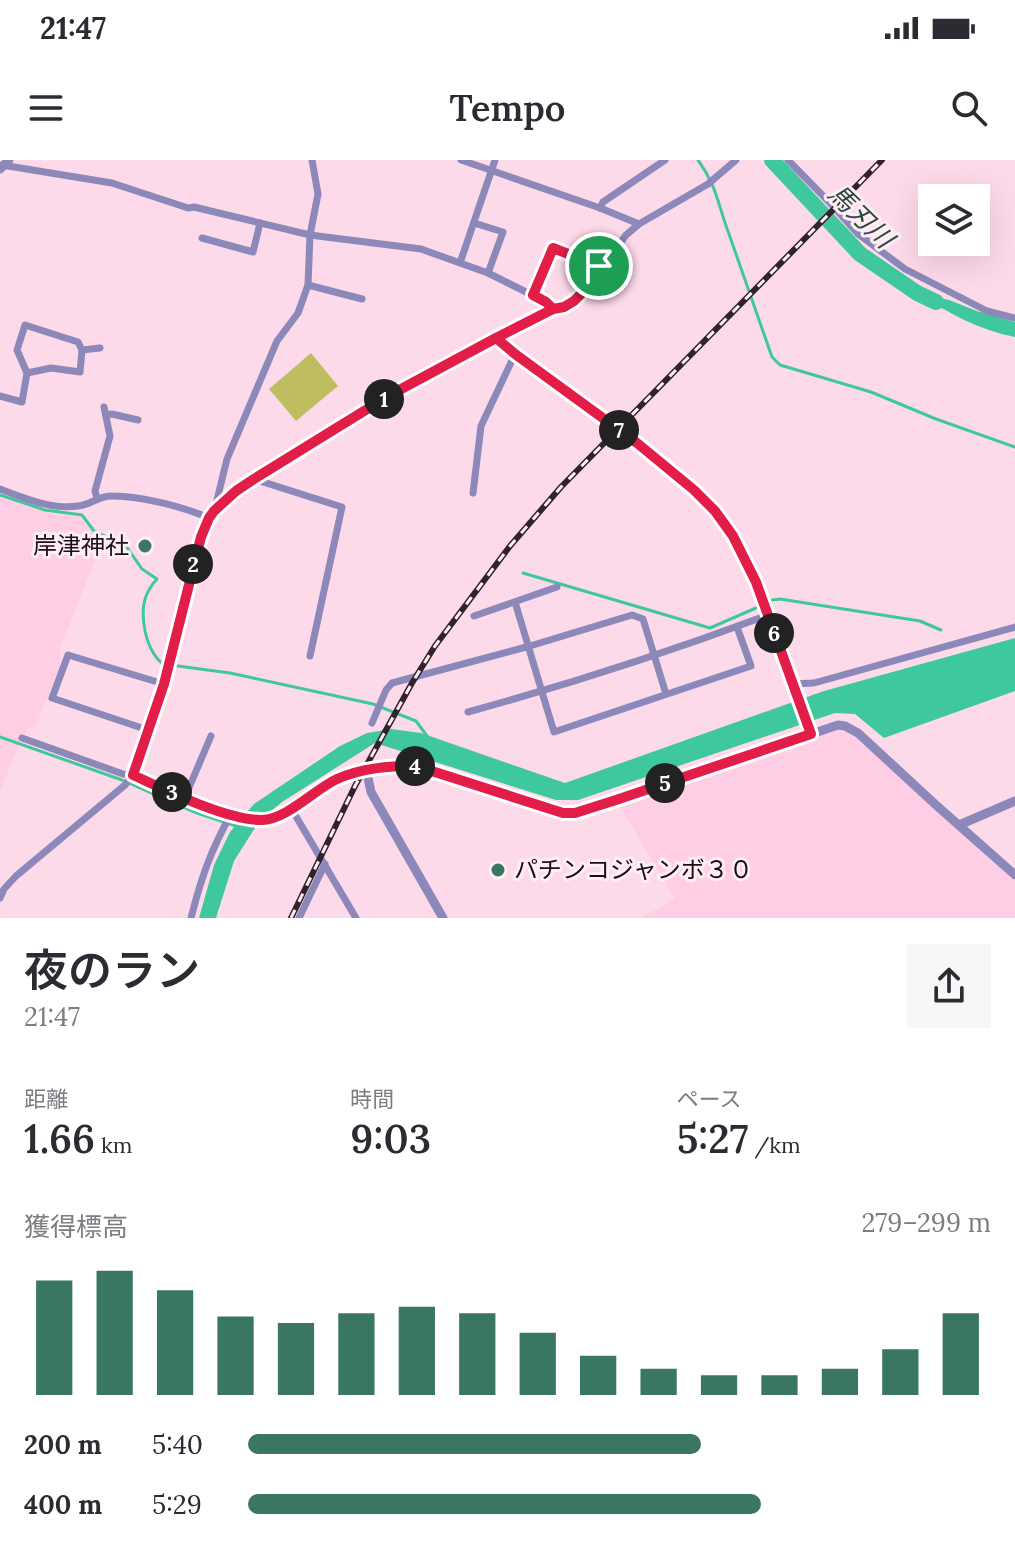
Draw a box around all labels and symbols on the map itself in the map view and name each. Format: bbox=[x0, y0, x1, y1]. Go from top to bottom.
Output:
water label: 馬刃川 bbox=[822, 177, 903, 257]
pin bbox=[565, 232, 633, 300]
pin: 1 bbox=[364, 379, 404, 419]
pin: 7 bbox=[599, 410, 639, 450]
place label: 岸津神社 bbox=[33, 530, 129, 561]
marker: 岸津神社 bbox=[136, 537, 154, 555]
pin: 2 bbox=[173, 544, 213, 584]
pin: 6 bbox=[754, 613, 794, 653]
pin: 4 bbox=[395, 746, 435, 786]
pin: 5 bbox=[645, 763, 685, 803]
pin: 3 bbox=[152, 772, 192, 812]
place label: パチンコジャンボ３０ bbox=[514, 854, 753, 885]
marker: パチンコジャンボ３０ bbox=[489, 861, 507, 879]

